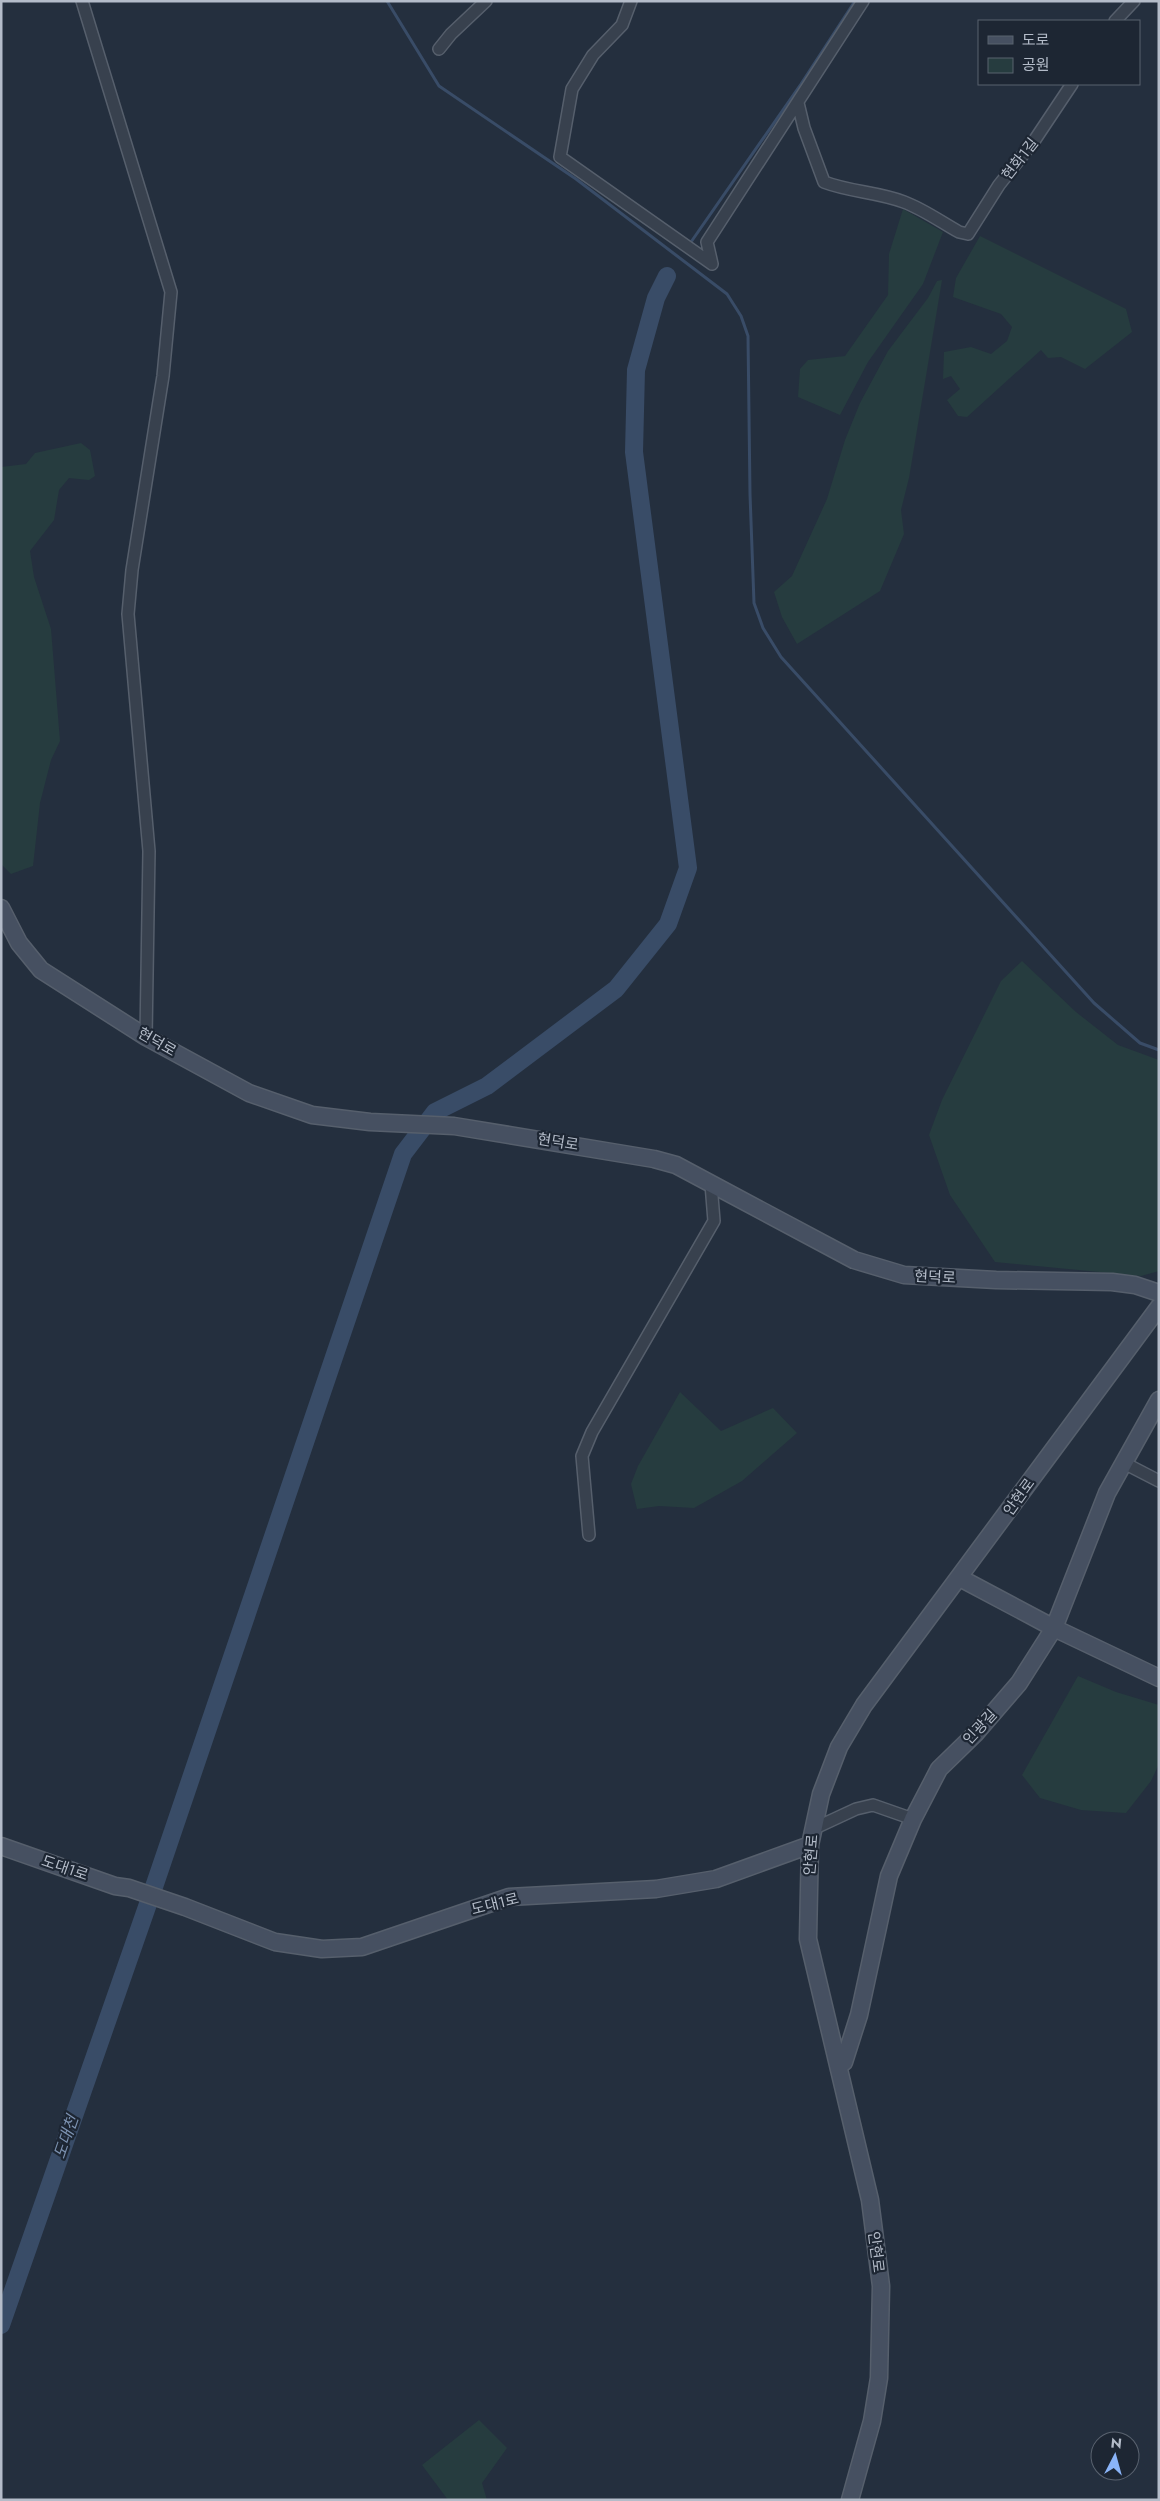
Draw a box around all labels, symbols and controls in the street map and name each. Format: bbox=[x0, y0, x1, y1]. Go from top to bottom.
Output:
legend bbox=[978, 20, 1140, 85]
text: 도로 bbox=[1022, 29, 1050, 51]
text: 공원 bbox=[1022, 54, 1050, 76]
street label: 현화1길 bbox=[997, 133, 1043, 185]
street label: 현덕로 bbox=[134, 1022, 180, 1062]
street label: 현덕로 bbox=[536, 1128, 580, 1156]
street label: 현덕로 bbox=[914, 1265, 956, 1289]
street label: 안현로 bbox=[998, 1474, 1040, 1520]
street label: 인광길 bbox=[958, 1704, 1002, 1750]
street label: 안현로 bbox=[798, 1833, 824, 1877]
street label: 도대1로 bbox=[39, 1850, 91, 1886]
street label: 도대1로 bbox=[469, 1888, 521, 1920]
water label: 도대천 bbox=[48, 2110, 85, 2162]
street label: 안현로 bbox=[863, 2230, 889, 2274]
north arrow bbox=[1090, 2431, 1140, 2481]
text: N bbox=[1110, 2433, 1123, 2454]

